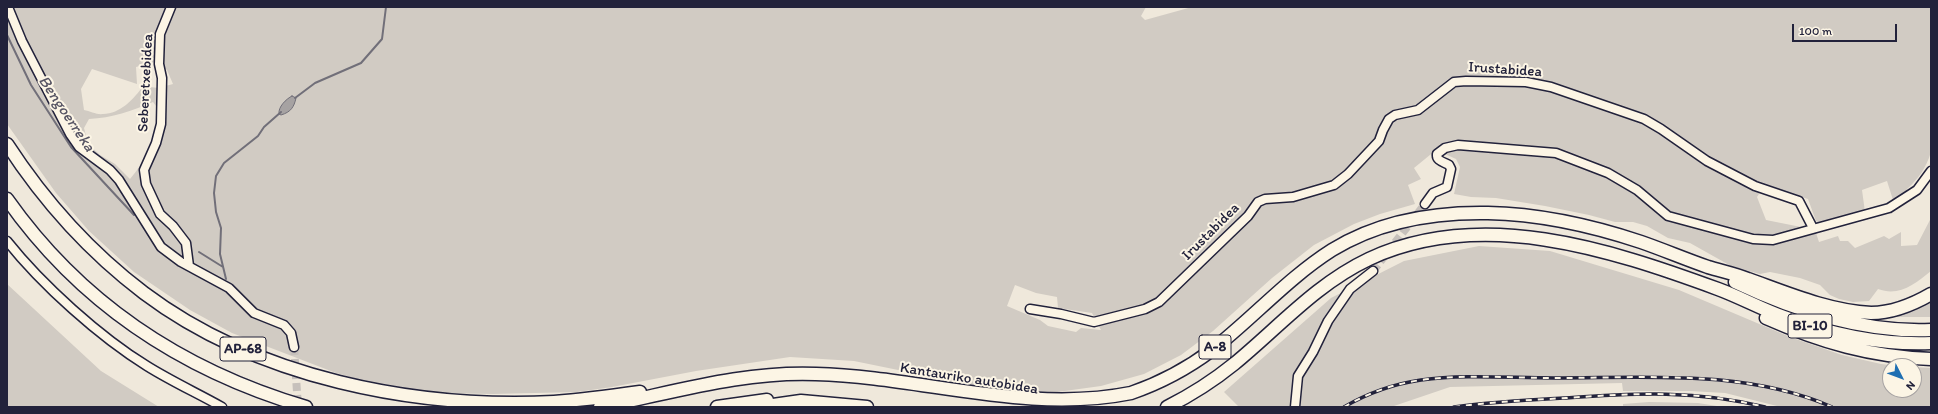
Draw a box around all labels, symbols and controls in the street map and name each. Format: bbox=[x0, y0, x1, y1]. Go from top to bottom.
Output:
scale bar bbox=[1794, 16, 1899, 42]
text: 100 m bbox=[1799, 24, 1832, 38]
street label: Seberetxebidea bbox=[134, 33, 158, 133]
street label: Irustabidea bbox=[1468, 58, 1542, 82]
water label: Bengoerreka bbox=[34, 72, 98, 156]
street label: Irustabidea bbox=[1179, 200, 1243, 264]
road number: BI-10 bbox=[1788, 314, 1832, 338]
road number: A-8 bbox=[1199, 335, 1231, 359]
road number: AP-68 bbox=[220, 337, 266, 361]
north arrow bbox=[1882, 358, 1922, 398]
street label: Kantauriko autobidea bbox=[899, 359, 1039, 399]
text: N bbox=[1903, 379, 1918, 393]

